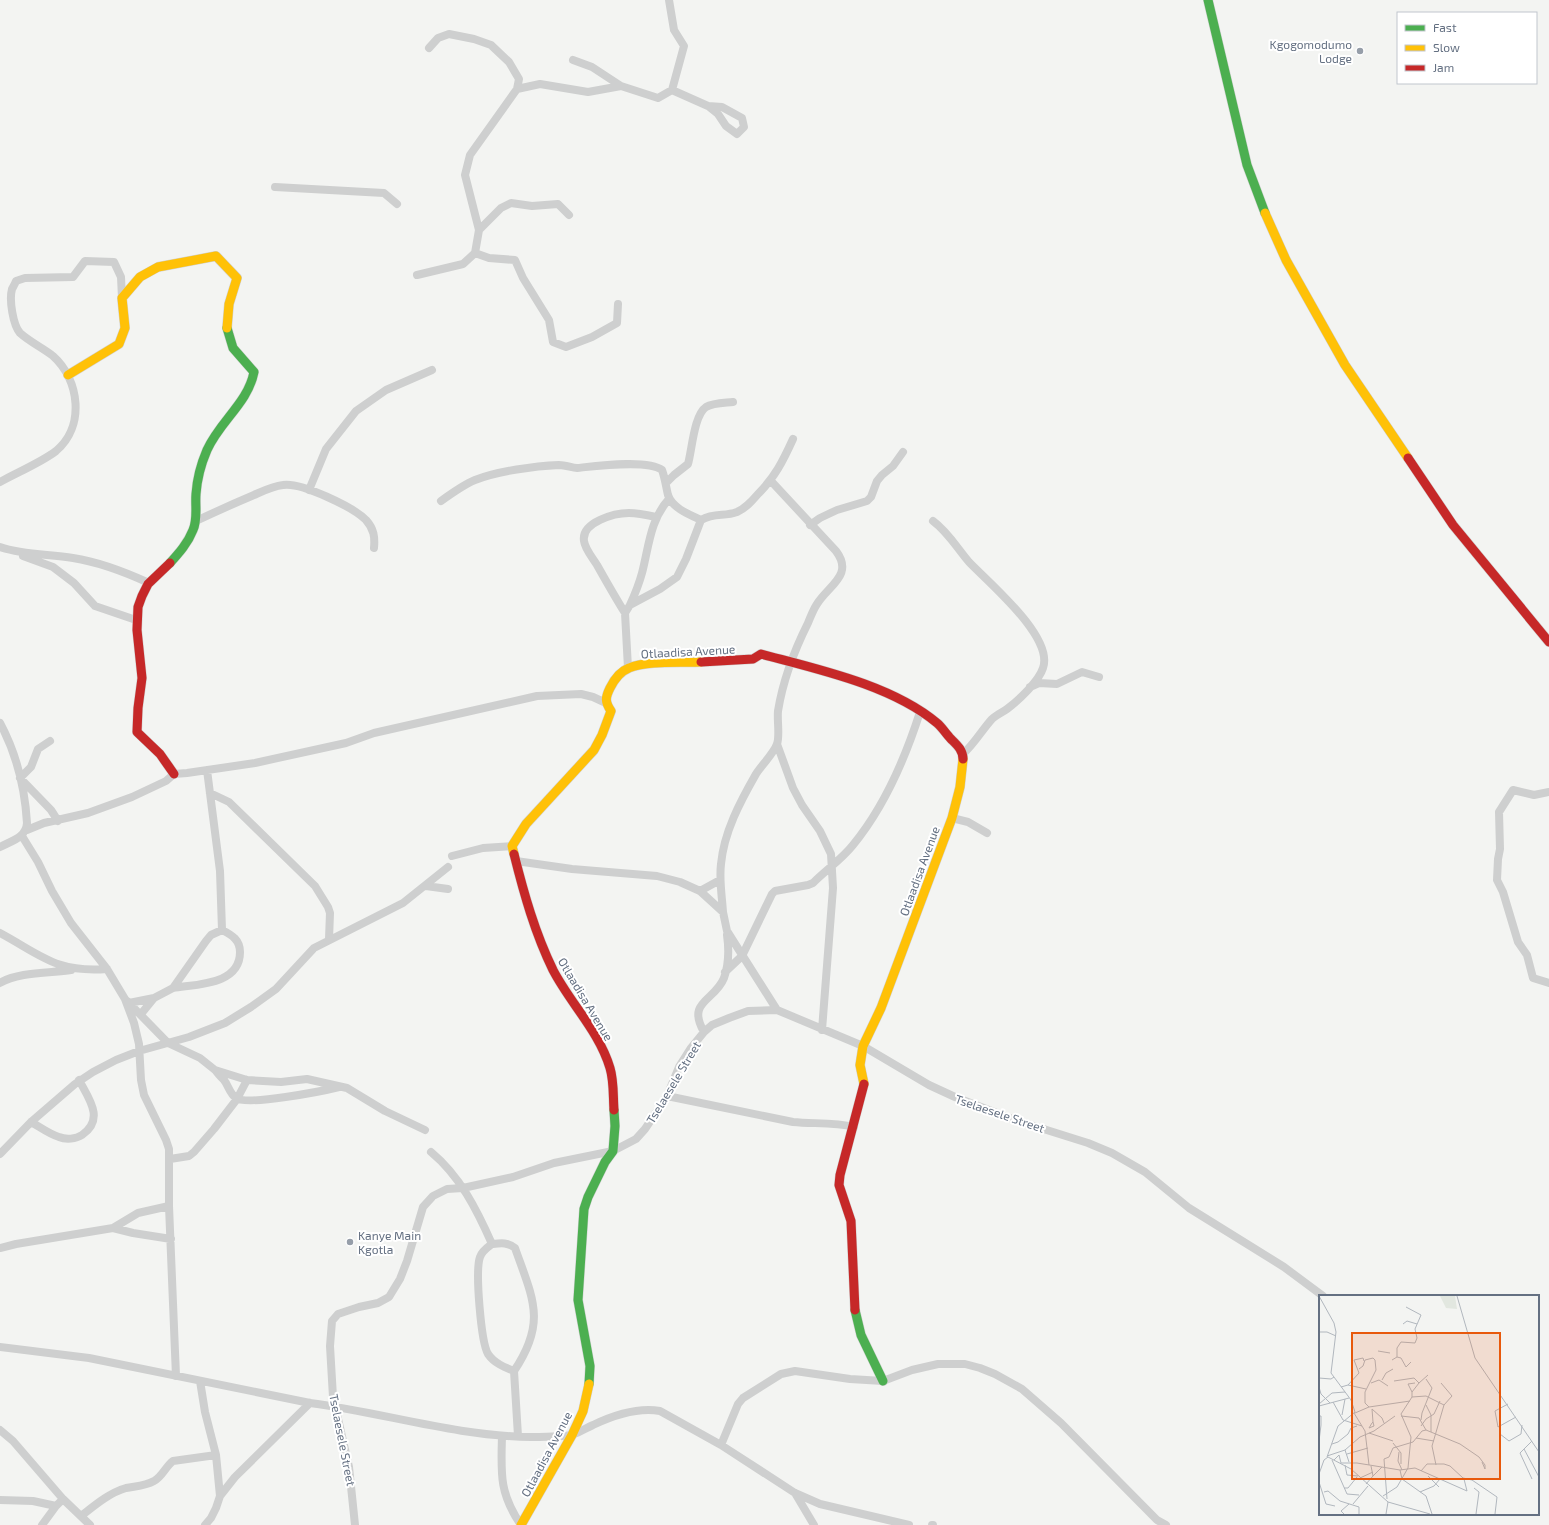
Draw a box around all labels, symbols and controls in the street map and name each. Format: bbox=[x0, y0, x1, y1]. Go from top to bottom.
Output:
legend bbox=[1397, 12, 1537, 84]
text: Fast bbox=[1433, 20, 1457, 34]
place label: Kgogomodumo Lodge bbox=[1270, 37, 1352, 65]
text: Slow bbox=[1433, 40, 1460, 54]
marker: Kgogomodumo Lodge bbox=[1355, 46, 1365, 56]
text: Jam bbox=[1433, 60, 1454, 74]
street label: Otlaadisa Avenue bbox=[640, 642, 736, 660]
street label: Otlaadisa Avenue bbox=[896, 824, 942, 918]
street label: Otlaadisa Avenue bbox=[556, 955, 616, 1043]
street label: Tselaesele Street bbox=[643, 1038, 703, 1126]
street label: Tselaesele Street bbox=[954, 1091, 1047, 1135]
place label: Kanye Main Kgotla bbox=[358, 1228, 421, 1256]
marker: Kanye Main Kgotla bbox=[345, 1237, 355, 1247]
inset map bbox=[1319, 1295, 1539, 1515]
street label: Tselaesele Street bbox=[327, 1393, 359, 1488]
street label: Otlaadisa Avenue bbox=[518, 1409, 574, 1499]

